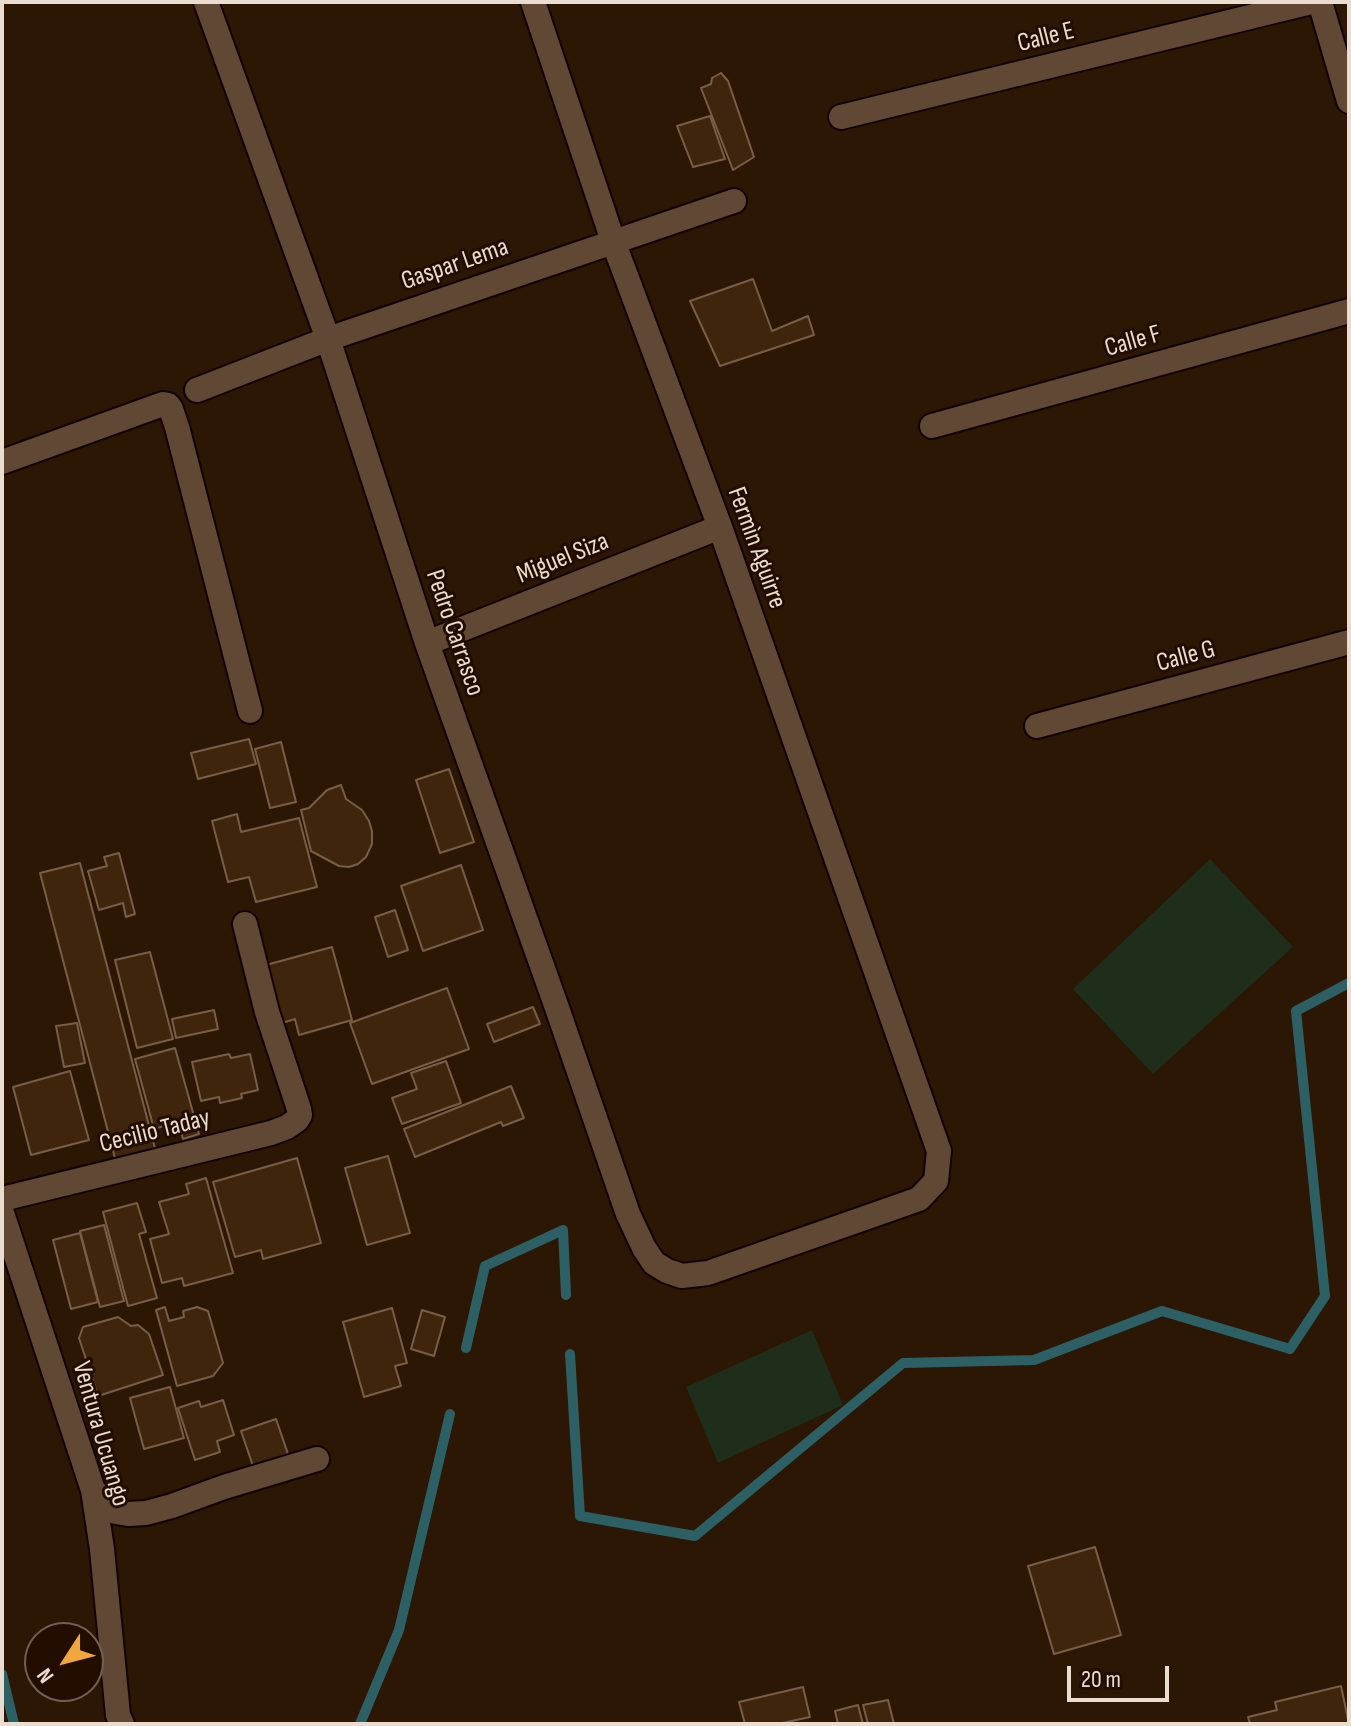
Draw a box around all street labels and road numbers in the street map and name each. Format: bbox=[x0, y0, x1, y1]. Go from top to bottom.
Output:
street label: Calle E bbox=[1015, 16, 1077, 60]
street label: Gaspar Lema bbox=[397, 232, 513, 298]
street label: Calle F bbox=[1101, 319, 1165, 365]
street label: Fermìn Aguirre bbox=[720, 483, 792, 613]
street label: Miguel Siza bbox=[513, 527, 613, 591]
street label: Pedro Carrasco bbox=[418, 566, 490, 700]
street label: Calle G bbox=[1153, 634, 1219, 680]
street label: Cecilio Taday bbox=[97, 1103, 213, 1161]
street label: Ventura Ucuango bbox=[64, 1358, 136, 1510]

